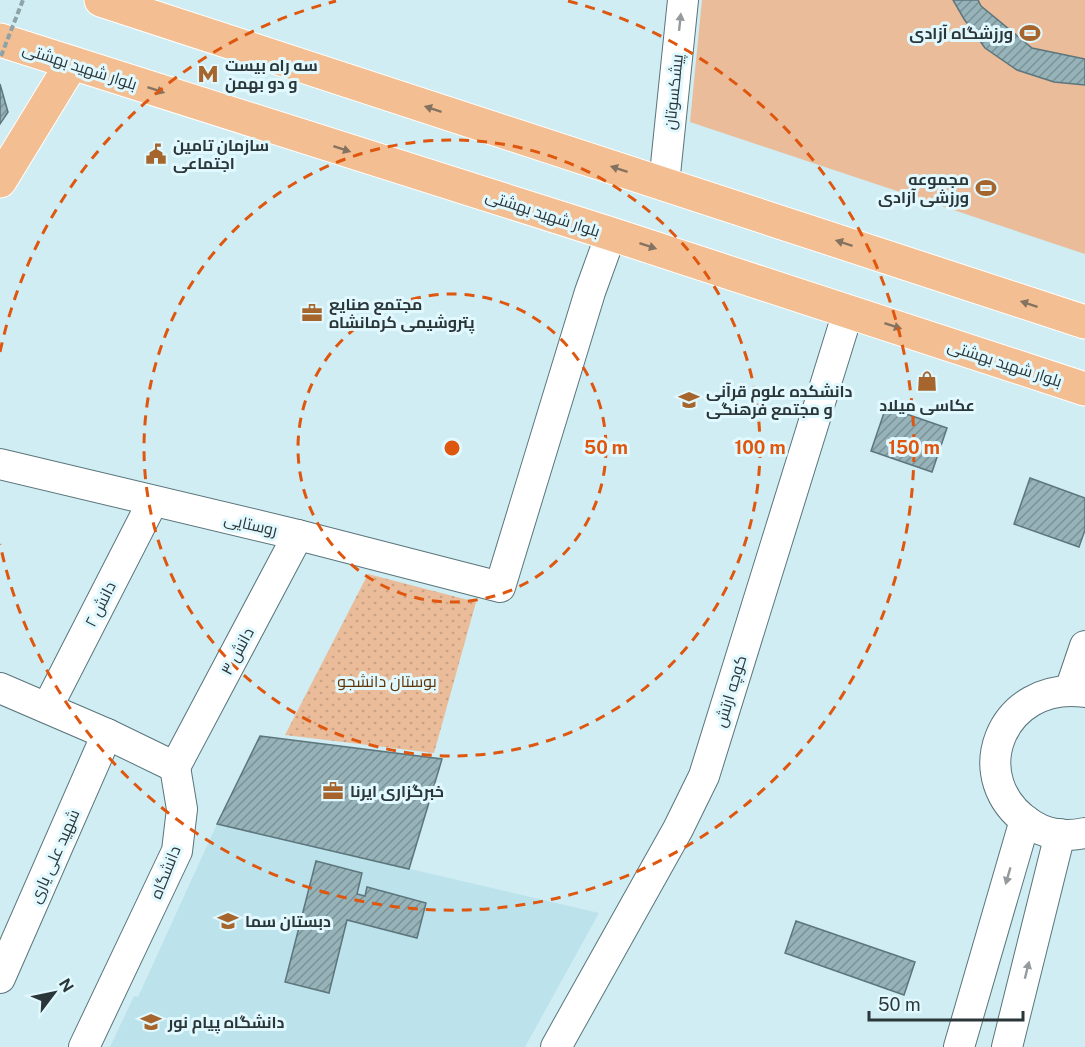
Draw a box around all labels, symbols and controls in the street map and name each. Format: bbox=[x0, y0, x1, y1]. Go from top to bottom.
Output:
one-way arrow bbox=[675, 12, 685, 31]
sports icon: ورزشگاه آزادی bbox=[1018, 21, 1042, 45]
place label: ورزشگاه آزادی bbox=[909, 24, 1013, 43]
street label: بلوار شهید بهشتی bbox=[20, 39, 139, 95]
street label: پیشکسوتان bbox=[660, 53, 689, 131]
place label: سه راه بیست و دو بهمن bbox=[225, 56, 318, 93]
metro station icon: سه راه بیست و دو بهمن bbox=[196, 62, 220, 86]
one-way arrow bbox=[147, 86, 165, 95]
one-way arrow bbox=[424, 104, 442, 113]
place label: سازمان تامین اجتماعی bbox=[173, 136, 269, 173]
public building icon: سازمان تامین اجتماعی bbox=[144, 142, 168, 166]
one-way arrow bbox=[333, 145, 351, 154]
one-way arrow bbox=[610, 164, 628, 174]
place label: مجموعه ورزشی آزادی bbox=[878, 170, 969, 207]
sports icon: مجموعه ورزشی آزادی bbox=[974, 176, 998, 200]
street label: بلوار شهید بهشتی bbox=[483, 186, 602, 242]
one-way arrow bbox=[835, 238, 853, 247]
one-way arrow bbox=[639, 242, 657, 251]
place label: مجتمع صنایع پتروشیمی کرمانشاه bbox=[329, 295, 475, 334]
one-way arrow bbox=[1020, 298, 1038, 308]
office icon: مجتمع صنایع پتروشیمی کرمانشاه bbox=[300, 301, 324, 325]
one-way arrow bbox=[884, 322, 902, 332]
street label: بلوار شهید بهشتی bbox=[945, 336, 1064, 392]
shop icon: عکاسی میلاد bbox=[915, 369, 939, 393]
place label: دانشکده علوم قرآنی و مجتمع فرهنگی bbox=[706, 382, 853, 420]
school or university icon: دانشکده علوم قرآنی و مجتمع فرهنگی bbox=[677, 388, 701, 412]
place label: عکاسی میلاد bbox=[879, 396, 975, 415]
text: 50 m bbox=[584, 437, 628, 458]
text: 100 m bbox=[734, 437, 786, 458]
text: 150 m bbox=[888, 437, 940, 458]
centre of rings bbox=[442, 438, 462, 458]
street label: روستایی bbox=[222, 509, 279, 541]
street label: دانش ۲ bbox=[81, 578, 121, 631]
street label: دانش ۳ bbox=[217, 624, 259, 679]
street label: کوچه ارتش bbox=[711, 653, 752, 730]
park label: بوستان دانشجو bbox=[337, 672, 437, 692]
office icon: خبرگزاری ایرنا bbox=[321, 779, 345, 803]
place label: خبرگزاری ایرنا bbox=[350, 782, 444, 801]
street label: شهید علی یاری bbox=[25, 806, 85, 907]
street label: دانشگاه bbox=[146, 843, 185, 901]
one-way arrow bbox=[1003, 867, 1012, 885]
school or university icon: دبستان سما bbox=[216, 909, 240, 933]
place label: دبستان سما bbox=[245, 912, 331, 931]
one-way arrow bbox=[1023, 961, 1032, 979]
north arrow bbox=[24, 963, 84, 1023]
text: N bbox=[55, 975, 78, 996]
scale bar bbox=[869, 984, 1024, 1022]
text: 50 m bbox=[878, 994, 921, 1015]
school or university icon: دانشگاه پیام نور bbox=[139, 1010, 163, 1034]
place label: دانشگاه پیام نور bbox=[167, 1013, 285, 1034]

